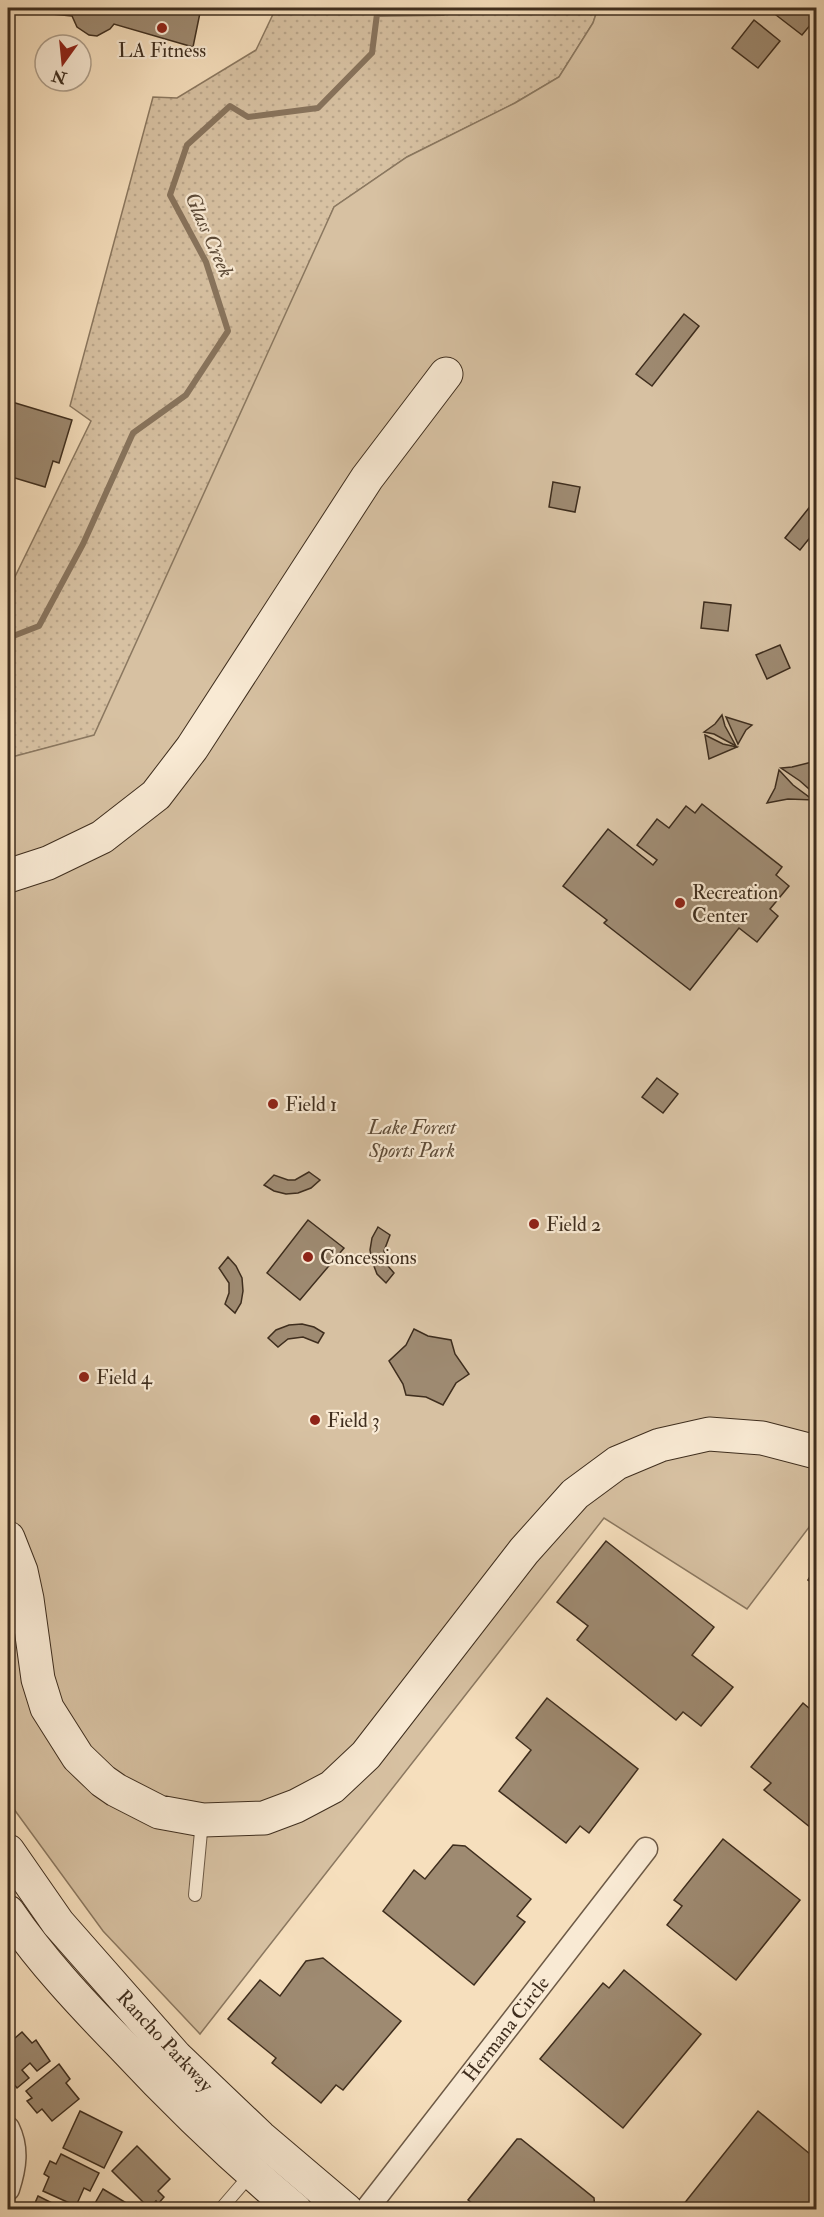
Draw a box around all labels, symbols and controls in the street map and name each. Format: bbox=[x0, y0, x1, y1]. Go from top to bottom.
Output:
marker: LA Fitness bbox=[155, 21, 169, 35]
north arrow bbox=[33, 33, 93, 93]
place label: LA Fitness bbox=[118, 38, 206, 63]
text: N bbox=[49, 65, 70, 88]
water label: Glass Creek bbox=[178, 188, 240, 282]
place label: Recreation Center bbox=[692, 880, 778, 928]
marker: Recreation Center bbox=[673, 896, 687, 910]
place label: Field 1 bbox=[285, 1092, 337, 1117]
marker: Field 1 bbox=[266, 1097, 280, 1111]
park label: Lake Forest Sports Park bbox=[367, 1115, 457, 1163]
place label: Field 2 bbox=[546, 1212, 601, 1237]
marker: Field 2 bbox=[527, 1217, 541, 1231]
place label: Concessions bbox=[320, 1245, 417, 1270]
marker: Concessions bbox=[301, 1250, 315, 1264]
place label: Field 4 bbox=[96, 1365, 153, 1390]
marker: Field 4 bbox=[77, 1370, 91, 1384]
place label: Field 3 bbox=[327, 1408, 380, 1433]
marker: Field 3 bbox=[308, 1413, 322, 1427]
street label: Hermana Circle bbox=[457, 1971, 555, 2087]
street label: Rancho Parkway bbox=[111, 1985, 219, 2098]

